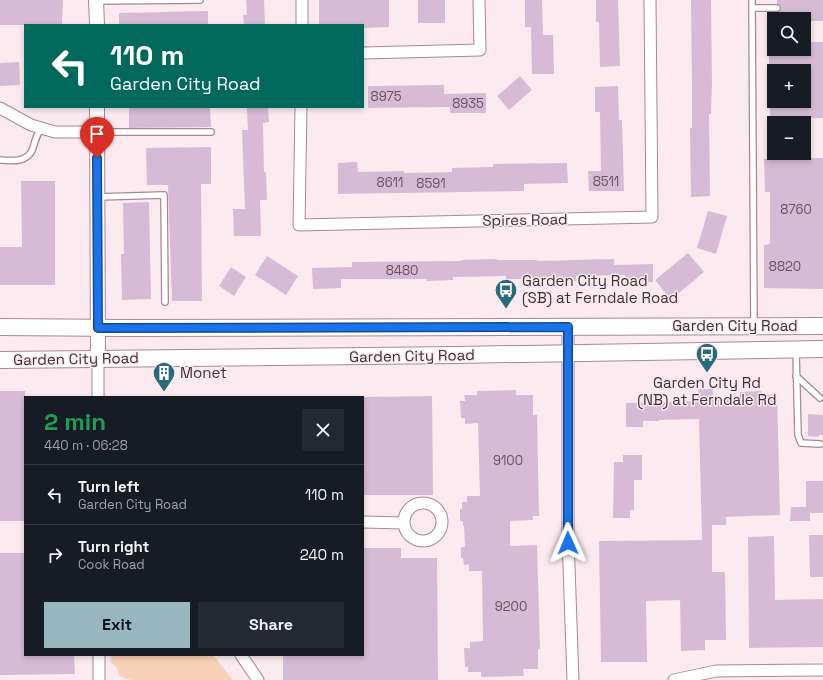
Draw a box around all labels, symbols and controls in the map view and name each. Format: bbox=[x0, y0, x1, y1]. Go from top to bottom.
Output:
map controls bbox=[767, 12, 811, 160]
button: search bbox=[767, 12, 811, 56]
text: 110 m bbox=[110, 37, 184, 73]
icon: left bbox=[44, 40, 96, 92]
button: + bbox=[767, 64, 811, 108]
text: Garden City Road bbox=[110, 72, 261, 95]
house number: 8975 bbox=[371, 88, 402, 105]
house number: 8935 bbox=[452, 95, 484, 112]
button: − bbox=[767, 116, 811, 160]
pin bbox=[80, 117, 114, 158]
icon: arrive bbox=[86, 123, 108, 145]
house number: 8511 bbox=[593, 173, 619, 190]
house number: 8611 bbox=[377, 174, 403, 191]
house number: 8591 bbox=[416, 175, 446, 192]
house number: 8760 bbox=[780, 201, 812, 218]
street label: Spires Road bbox=[482, 209, 568, 230]
house number: 8820 bbox=[769, 258, 801, 275]
house number: 8480 bbox=[386, 262, 418, 279]
place label: Garden City Road (SB) at Ferndale Road bbox=[522, 271, 678, 308]
bus stop icon: Garden City Road (SB) at Ferndale Road bbox=[493, 277, 519, 310]
street label: Garden City Road bbox=[672, 316, 798, 335]
bus stop icon: Garden City Rd (NB) at Ferndale Rd bbox=[694, 341, 720, 374]
street label: Garden City Road bbox=[349, 345, 475, 366]
street label: Garden City Road bbox=[13, 348, 139, 369]
building icon: Monet bbox=[151, 360, 177, 393]
place label: Monet bbox=[180, 363, 227, 382]
place label: Garden City Rd (NB) at Ferndale Rd bbox=[637, 373, 777, 410]
text: 2 min bbox=[44, 406, 106, 437]
button: close bbox=[302, 409, 344, 451]
text: 440 m · 06:28 bbox=[44, 437, 128, 454]
house number: 9100 bbox=[493, 452, 523, 469]
text: Turn left bbox=[78, 477, 140, 496]
icon: left bbox=[44, 484, 66, 506]
text: 110 m bbox=[305, 485, 344, 504]
text: Garden City Road bbox=[78, 496, 187, 513]
position arrow bbox=[547, 522, 589, 564]
text: Turn right bbox=[78, 537, 149, 556]
icon: right bbox=[44, 544, 66, 566]
text: 240 m bbox=[300, 545, 344, 564]
text: Cook Road bbox=[78, 556, 145, 573]
house number: 9200 bbox=[495, 598, 527, 615]
button: Exit bbox=[44, 602, 190, 648]
button: Share bbox=[198, 602, 344, 648]

